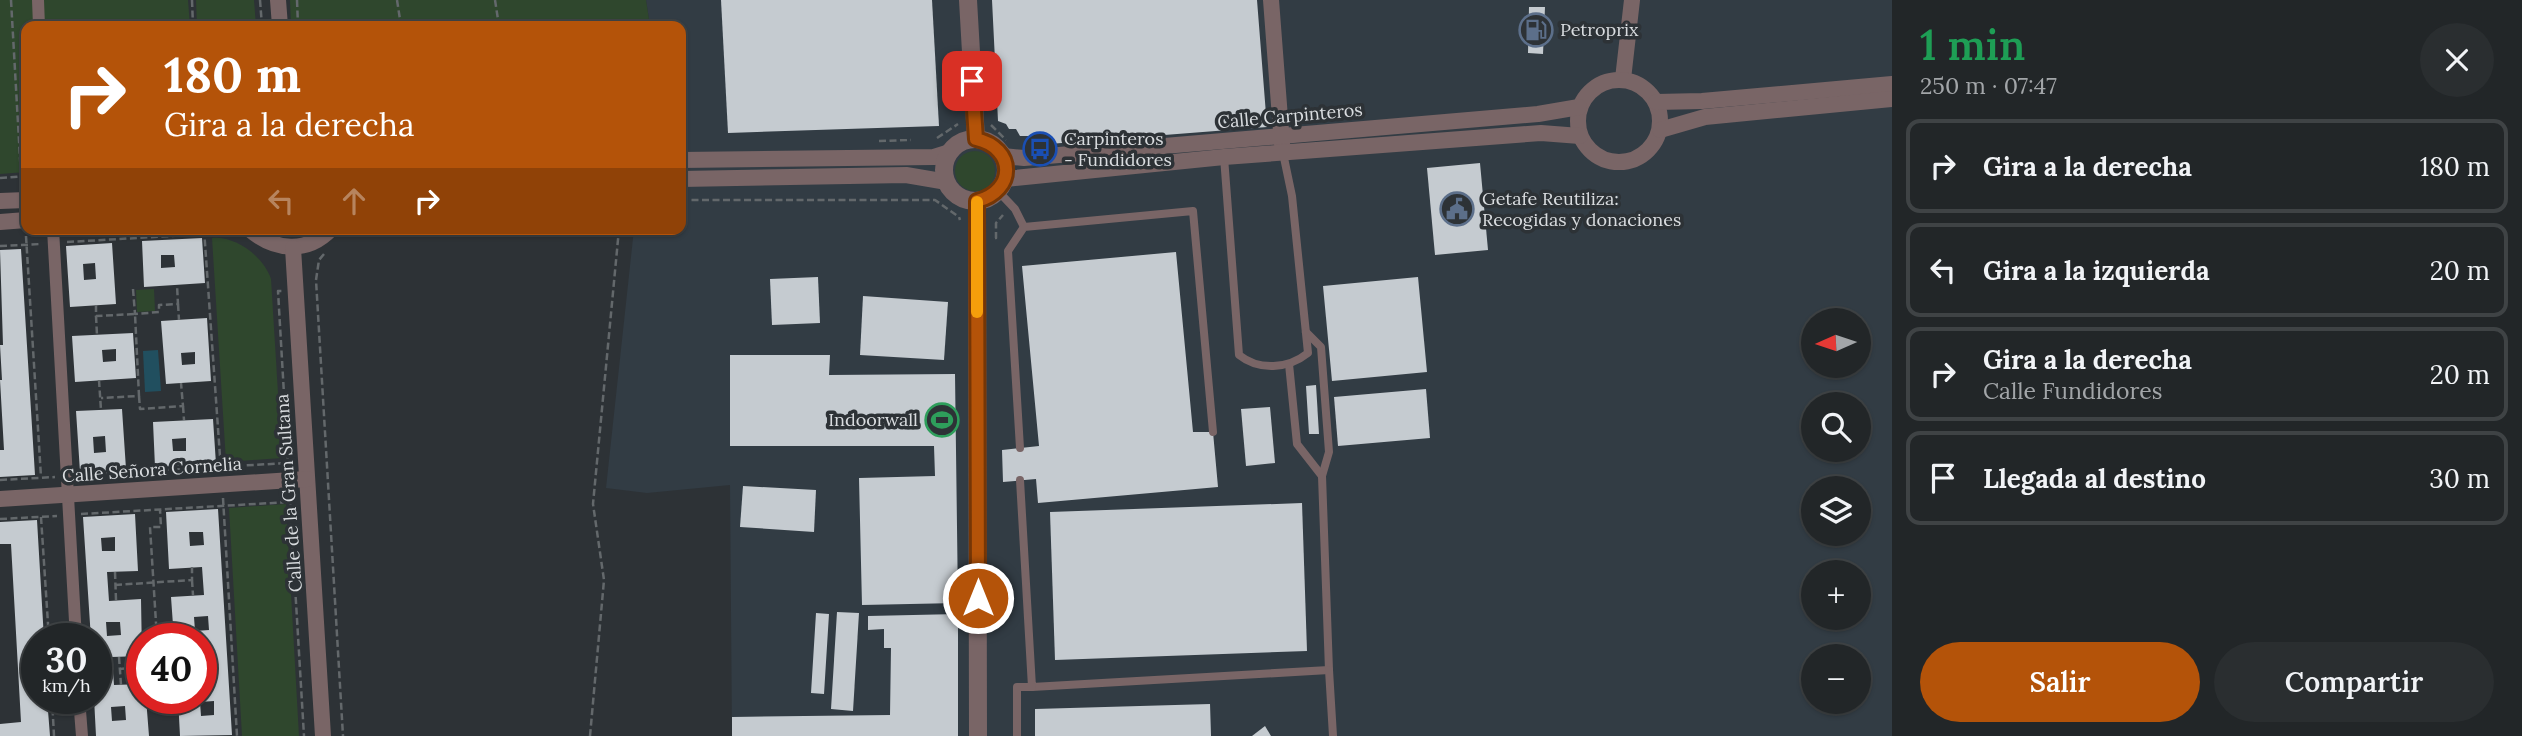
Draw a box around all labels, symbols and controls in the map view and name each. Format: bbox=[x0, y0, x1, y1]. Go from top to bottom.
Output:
fuel station icon: Petroprix bbox=[1517, 11, 1555, 49]
place label: Petroprix bbox=[1560, 18, 1639, 41]
text: 1 min bbox=[1920, 18, 2025, 72]
button: close bbox=[2420, 23, 2494, 97]
text: 180 m bbox=[164, 43, 301, 105]
icon: right bbox=[49, 49, 140, 140]
pin bbox=[942, 51, 1002, 111]
icon: arrive bbox=[953, 62, 991, 100]
text: 250 m · 07:47 bbox=[1920, 71, 2057, 100]
street label: Calle Carpinteros bbox=[1216, 98, 1364, 133]
text: Gira a la derecha bbox=[164, 104, 414, 145]
place label: Carpinteros - Fundidores bbox=[1064, 127, 1172, 171]
bus stop icon: Carpinteros - Fundidores bbox=[1021, 130, 1059, 168]
icon: right bbox=[1924, 147, 1962, 185]
text: Gira a la derecha bbox=[1983, 150, 2192, 183]
text: 180 m bbox=[2420, 150, 2490, 183]
icon: left bbox=[262, 182, 300, 220]
icon: ahead bbox=[335, 182, 373, 220]
icon: right bbox=[408, 182, 446, 220]
place label: Getafe Reutiliza: Recogidas y donaciones bbox=[1482, 187, 1681, 231]
public building icon: Getafe Reutiliza: Recogidas y donaciones bbox=[1438, 190, 1476, 228]
icon: left bbox=[1924, 251, 1962, 289]
text: Gira a la izquierda bbox=[1983, 254, 2210, 287]
text: 20 m bbox=[2430, 254, 2490, 287]
north arrow bbox=[1801, 308, 1871, 378]
map controls bbox=[1801, 308, 1871, 714]
text: Gira a la derecha bbox=[1983, 343, 2192, 376]
icon: right bbox=[1924, 355, 1962, 393]
text: 20 m bbox=[2430, 358, 2490, 391]
text: Calle Fundidores bbox=[1983, 376, 2162, 405]
button: search bbox=[1801, 392, 1871, 462]
street label: Calle de la Gran Sultana bbox=[270, 393, 307, 593]
sports icon: Indoorwall bbox=[923, 401, 961, 439]
place label: Indoorwall bbox=[828, 408, 918, 431]
street label: Calle Señora Cornelia bbox=[61, 452, 243, 487]
icon: arrive bbox=[1924, 459, 1962, 497]
text: Llegada al destino bbox=[1983, 462, 2206, 495]
text: 30 m bbox=[2429, 462, 2490, 495]
button: layers bbox=[1801, 476, 1871, 546]
button: + bbox=[1801, 560, 1871, 630]
position arrow bbox=[941, 561, 1015, 635]
speed limit sign: 40 bbox=[126, 623, 217, 714]
text: 30 bbox=[46, 637, 87, 682]
button: Salir bbox=[1920, 642, 2200, 722]
button: Compartir bbox=[2214, 642, 2494, 722]
button: − bbox=[1801, 644, 1871, 714]
text: km/h bbox=[42, 674, 91, 697]

